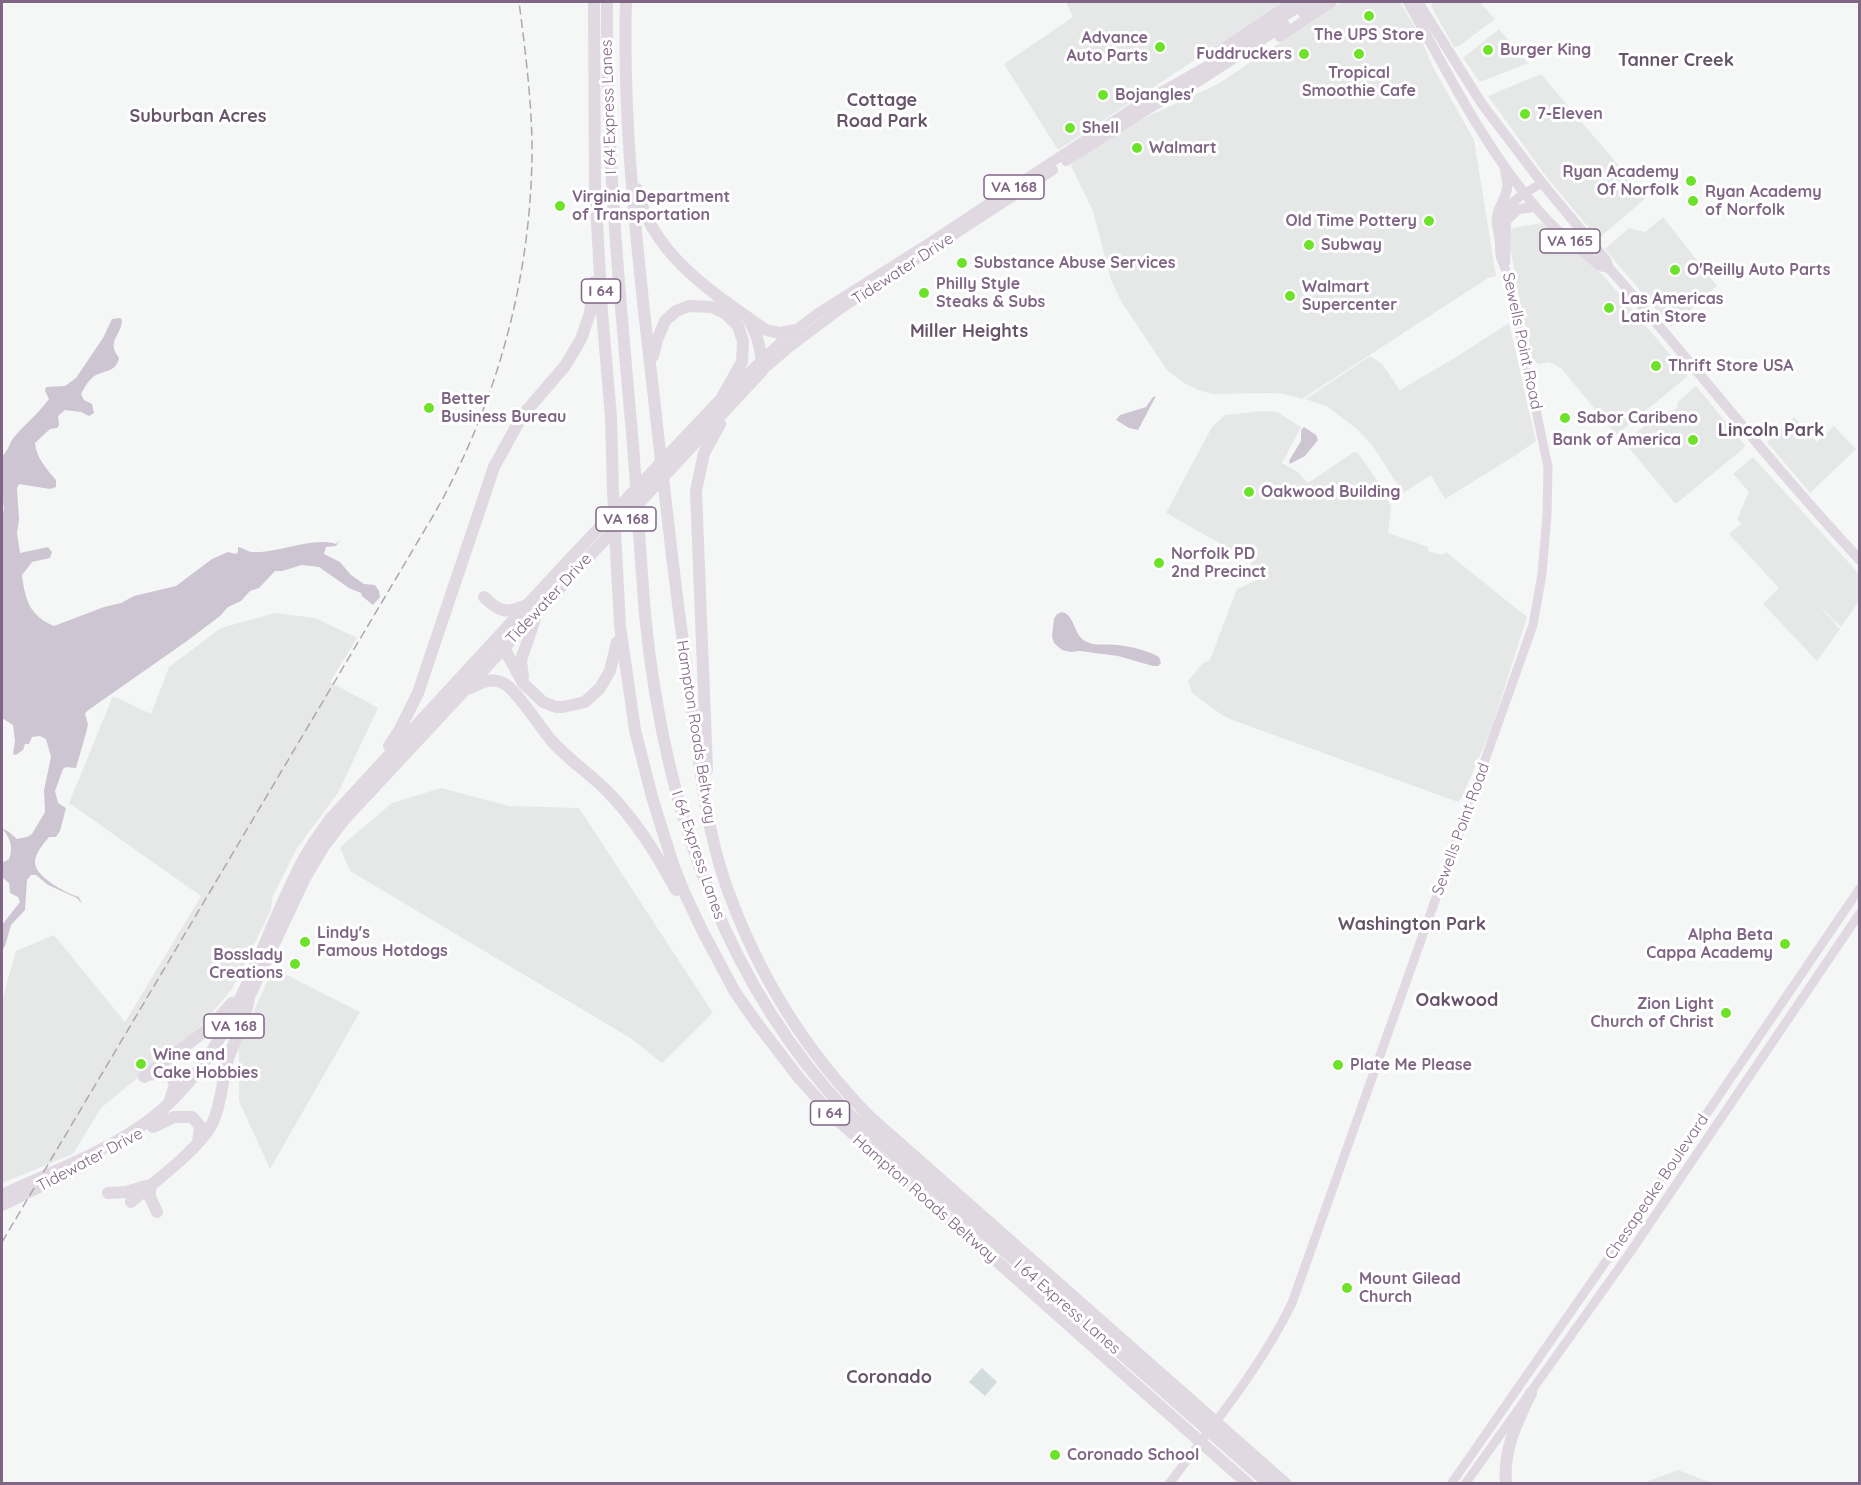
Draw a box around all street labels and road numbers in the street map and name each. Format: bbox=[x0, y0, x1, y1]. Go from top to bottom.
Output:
street label: I 64 Express Lanes bbox=[597, 39, 621, 175]
road number: VA 168 bbox=[984, 175, 1044, 199]
street label: Tidewater Drive bbox=[849, 229, 957, 309]
road number: VA 165 bbox=[1540, 229, 1600, 253]
street label: Sewells Point Road bbox=[1498, 271, 1546, 411]
road number: I 64 bbox=[582, 279, 620, 303]
road number: VA 168 bbox=[596, 507, 656, 531]
street label: Tidewater Drive bbox=[502, 550, 596, 648]
street label: Hampton Roads Beltway bbox=[672, 639, 720, 825]
street label: Sewells Point Road bbox=[1428, 760, 1494, 898]
street label: I 64 Express Lanes bbox=[667, 788, 729, 922]
road number: VA 168 bbox=[204, 1014, 264, 1038]
road number: I 64 bbox=[810, 1101, 850, 1125]
street label: Chesapeake Boulevard bbox=[1601, 1111, 1713, 1263]
street label: Tidewater Drive bbox=[34, 1124, 146, 1196]
street label: Hampton Roads Beltway bbox=[849, 1131, 1001, 1267]
street label: I 64 Express Lanes bbox=[1010, 1256, 1124, 1358]

